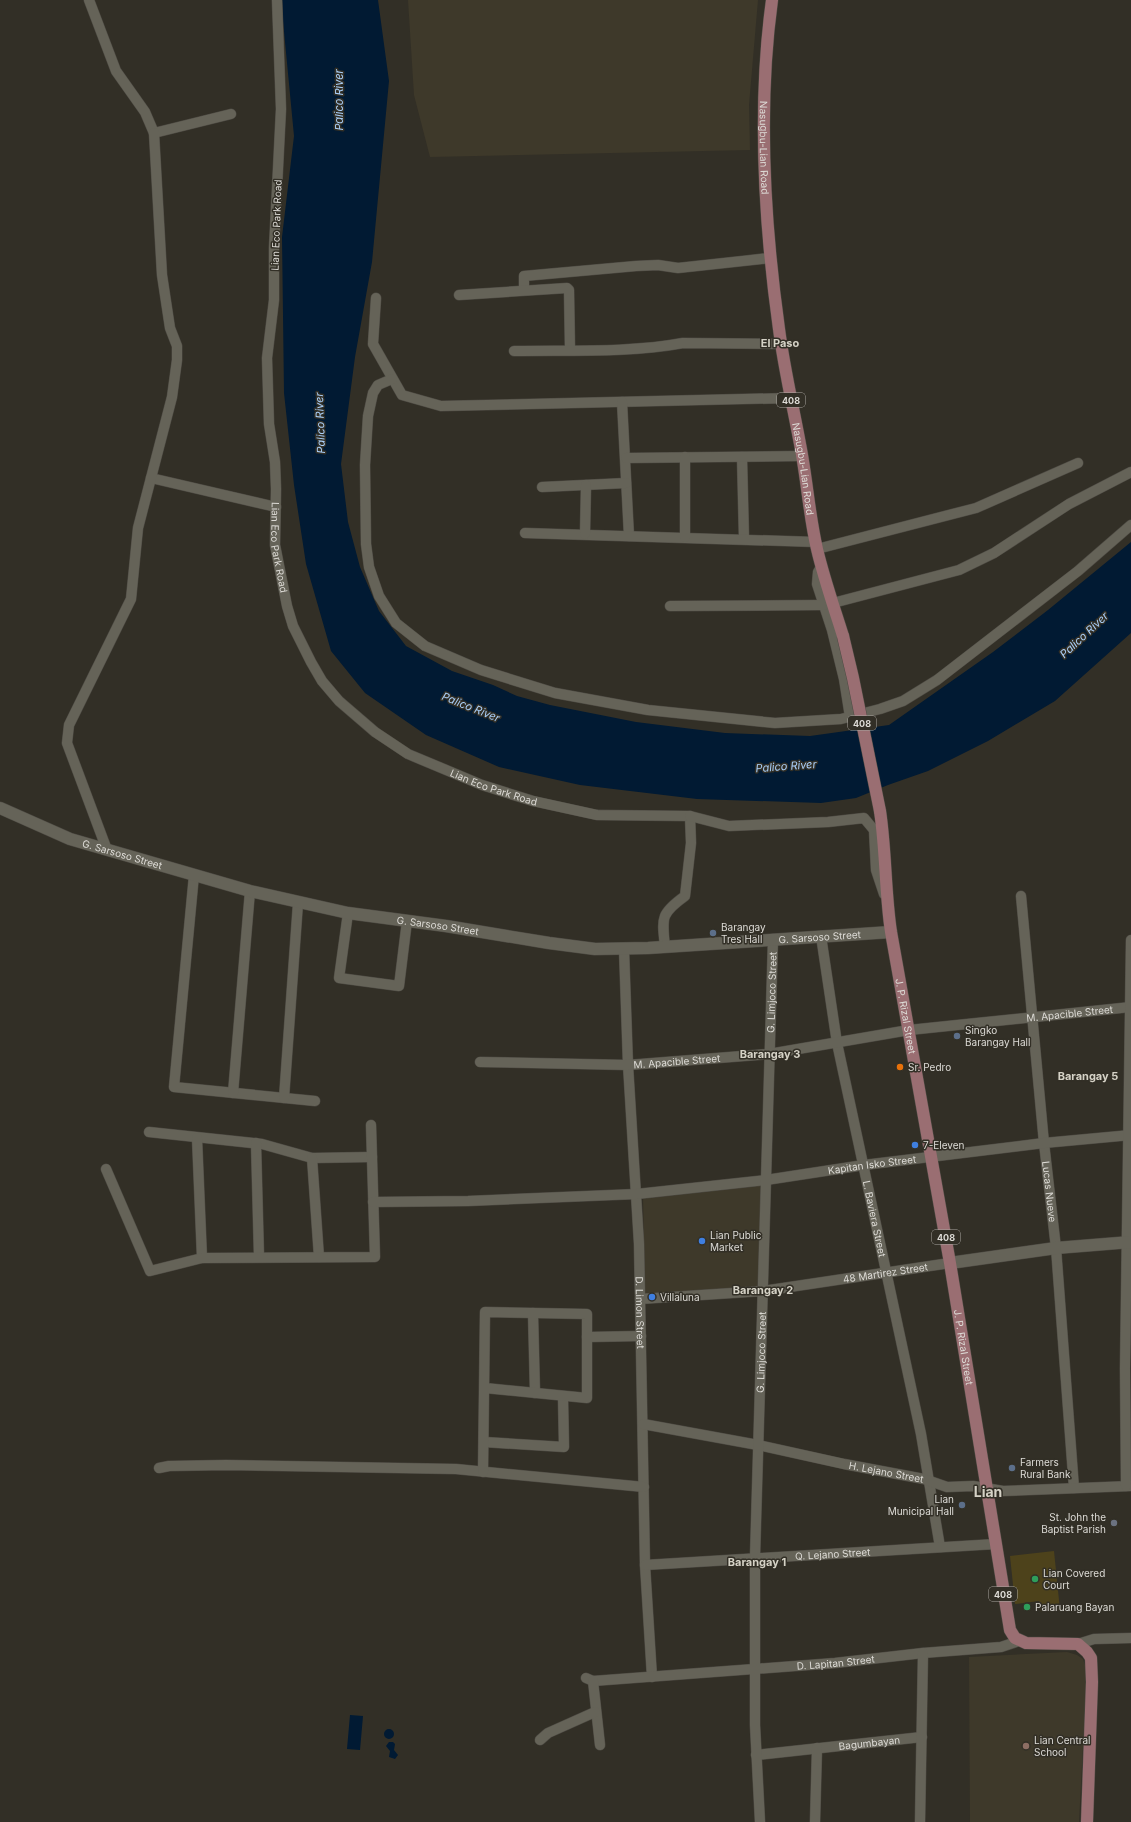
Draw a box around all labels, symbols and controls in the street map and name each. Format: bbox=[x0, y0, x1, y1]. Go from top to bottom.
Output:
water label: Palico River bbox=[332, 69, 346, 131]
street label: Nasugbu-Lian Road bbox=[758, 101, 772, 195]
street label: Lian Eco Park Road bbox=[268, 179, 284, 271]
district label: El Paso bbox=[761, 336, 800, 350]
water label: Palico River bbox=[312, 391, 328, 454]
road number: 408 bbox=[777, 393, 805, 407]
street label: Nasugbu-Lian Road bbox=[790, 422, 817, 516]
street label: Lian Eco Park Road bbox=[269, 502, 290, 594]
water label: Palico River bbox=[1057, 608, 1112, 661]
water label: Palico River bbox=[440, 689, 503, 725]
road number: 408 bbox=[848, 716, 876, 730]
water label: Palico River bbox=[755, 757, 818, 775]
street label: Lian Eco Park Road bbox=[449, 766, 538, 808]
street label: G. Sarsoso Street bbox=[81, 837, 164, 872]
street label: G. Sarsoso Street bbox=[396, 914, 480, 937]
place label: Barangay Tres Hall bbox=[721, 921, 766, 945]
marker: Barangay Tres Hall bbox=[708, 928, 718, 938]
street label: G. Sarsoso Street bbox=[778, 928, 862, 945]
street label: G. Limjoco Street bbox=[764, 951, 779, 1033]
street label: J. P. Rizal Street bbox=[893, 977, 919, 1056]
street label: M. Apacible Street bbox=[1026, 1003, 1114, 1024]
place label: Singko Barangay Hall bbox=[965, 1024, 1030, 1048]
marker: Singko Barangay Hall bbox=[952, 1031, 962, 1041]
district label: Barangay 3 bbox=[740, 1047, 800, 1061]
street label: M. Apacible Street bbox=[633, 1052, 721, 1071]
place label: Sr. Pedro bbox=[908, 1061, 951, 1073]
marker: Sr. Pedro bbox=[895, 1062, 905, 1072]
district label: Barangay 5 bbox=[1058, 1069, 1118, 1083]
place label: 7-Eleven bbox=[923, 1139, 965, 1151]
marker: 7-Eleven bbox=[910, 1140, 920, 1150]
street label: Kapitan Isko Street bbox=[827, 1153, 917, 1176]
street label: Lucas Nueve bbox=[1040, 1160, 1059, 1223]
street label: L. Baviera Street bbox=[861, 1180, 889, 1259]
place label: Lian Public Market bbox=[710, 1229, 762, 1253]
road number: 408 bbox=[932, 1230, 960, 1244]
marker: Lian Public Market bbox=[697, 1236, 707, 1246]
street label: 48 Martirez Street bbox=[842, 1260, 929, 1285]
street label: D. Limon Street bbox=[634, 1276, 647, 1350]
district label: Barangay 2 bbox=[733, 1283, 793, 1297]
place label: Villaluna bbox=[660, 1291, 700, 1303]
marker: Villaluna bbox=[647, 1292, 657, 1302]
street label: J. P. Rizal Street bbox=[952, 1308, 976, 1387]
street label: G. Limjoco Street bbox=[754, 1311, 768, 1393]
place label: Farmers Rural Bank bbox=[1020, 1456, 1071, 1480]
street label: H. Lejano Street bbox=[848, 1459, 925, 1485]
marker: Farmers Rural Bank bbox=[1007, 1463, 1017, 1473]
district label: Lian bbox=[974, 1483, 1002, 1500]
place label: Lian Municipal Hall bbox=[888, 1493, 954, 1517]
marker: Lian Municipal Hall bbox=[957, 1500, 967, 1510]
place label: St. John the Baptist Parish bbox=[1041, 1511, 1106, 1535]
marker: St. John the Baptist Parish bbox=[1109, 1518, 1119, 1528]
street label: Q. Lejano Street bbox=[795, 1545, 871, 1562]
district label: Barangay 1 bbox=[728, 1555, 786, 1569]
place label: Lian Covered Court bbox=[1043, 1567, 1105, 1591]
marker: Lian Covered Court bbox=[1030, 1574, 1040, 1584]
road number: 408 bbox=[989, 1587, 1017, 1601]
place label: Palaruang Bayan bbox=[1035, 1601, 1114, 1613]
marker: Palaruang Bayan bbox=[1022, 1602, 1032, 1612]
street label: D. Lapitan Street bbox=[796, 1652, 876, 1672]
street label: Bagumbayan bbox=[838, 1733, 901, 1752]
place label: Lian Central School bbox=[1034, 1734, 1091, 1758]
marker: Lian Central School bbox=[1021, 1741, 1031, 1751]

